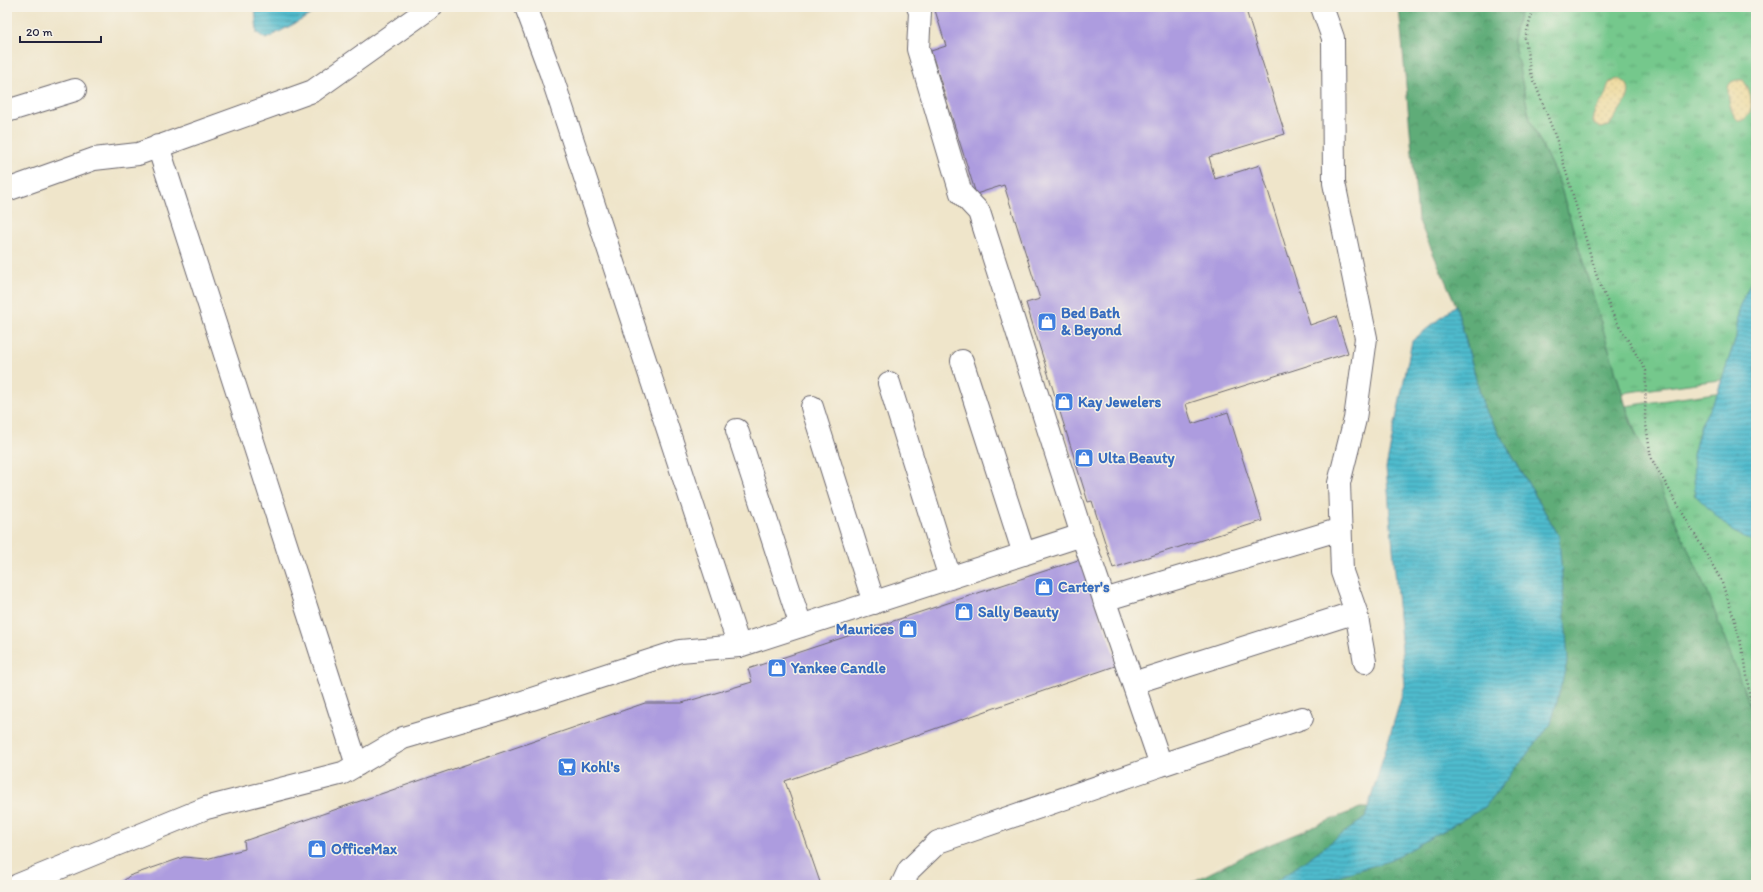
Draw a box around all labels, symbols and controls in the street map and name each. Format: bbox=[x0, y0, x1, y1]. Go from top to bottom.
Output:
scale bar bbox=[20, 18, 101, 44]
text: 20 m bbox=[26, 25, 53, 39]
place label: Bed Bath & Beyond bbox=[1061, 304, 1123, 340]
shop icon: Bed Bath & Beyond bbox=[1036, 311, 1058, 333]
shop icon: Kay Jewelers bbox=[1053, 391, 1075, 413]
place label: Kay Jewelers bbox=[1078, 393, 1162, 412]
shop icon: Ulta Beauty bbox=[1073, 447, 1095, 469]
place label: Ulta Beauty bbox=[1098, 449, 1176, 468]
shop icon: Carter's bbox=[1033, 576, 1055, 598]
place label: Carter's bbox=[1058, 578, 1110, 596]
shop icon: Sally Beauty bbox=[953, 601, 975, 623]
place label: Sally Beauty bbox=[978, 603, 1060, 622]
shop icon: Maurices bbox=[897, 618, 919, 640]
place label: Maurices bbox=[836, 620, 894, 638]
shop icon: Yankee Candle bbox=[766, 657, 788, 679]
place label: Yankee Candle bbox=[790, 659, 886, 677]
supermarket icon: Kohl's bbox=[556, 756, 578, 778]
place label: Kohl's bbox=[581, 758, 620, 776]
shop icon: OfficeMax bbox=[306, 838, 328, 860]
place label: OfficeMax bbox=[331, 840, 398, 858]

